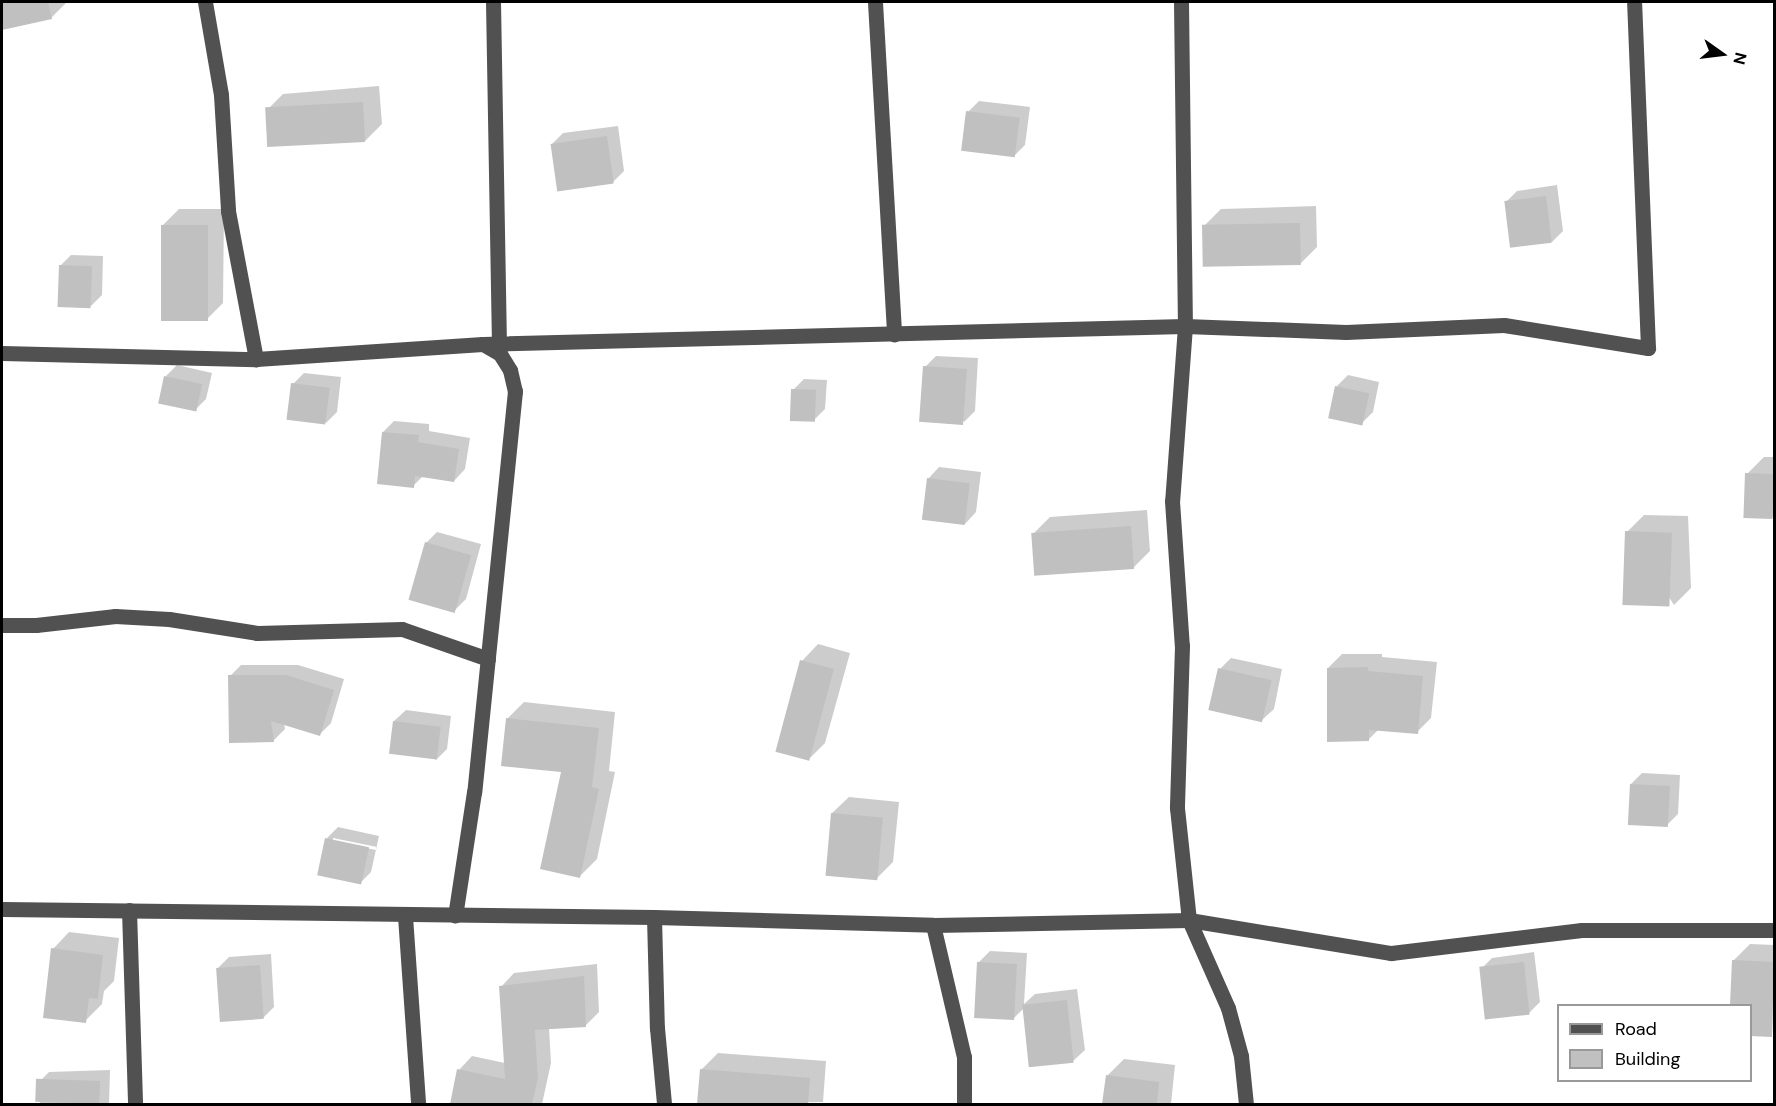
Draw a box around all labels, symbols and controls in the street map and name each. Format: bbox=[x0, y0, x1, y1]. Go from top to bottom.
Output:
north arrow bbox=[1692, 24, 1752, 84]
text: N bbox=[1728, 50, 1752, 67]
legend bbox=[1557, 1004, 1752, 1082]
text: Road bbox=[1615, 1017, 1657, 1041]
text: Building bbox=[1615, 1047, 1680, 1071]

